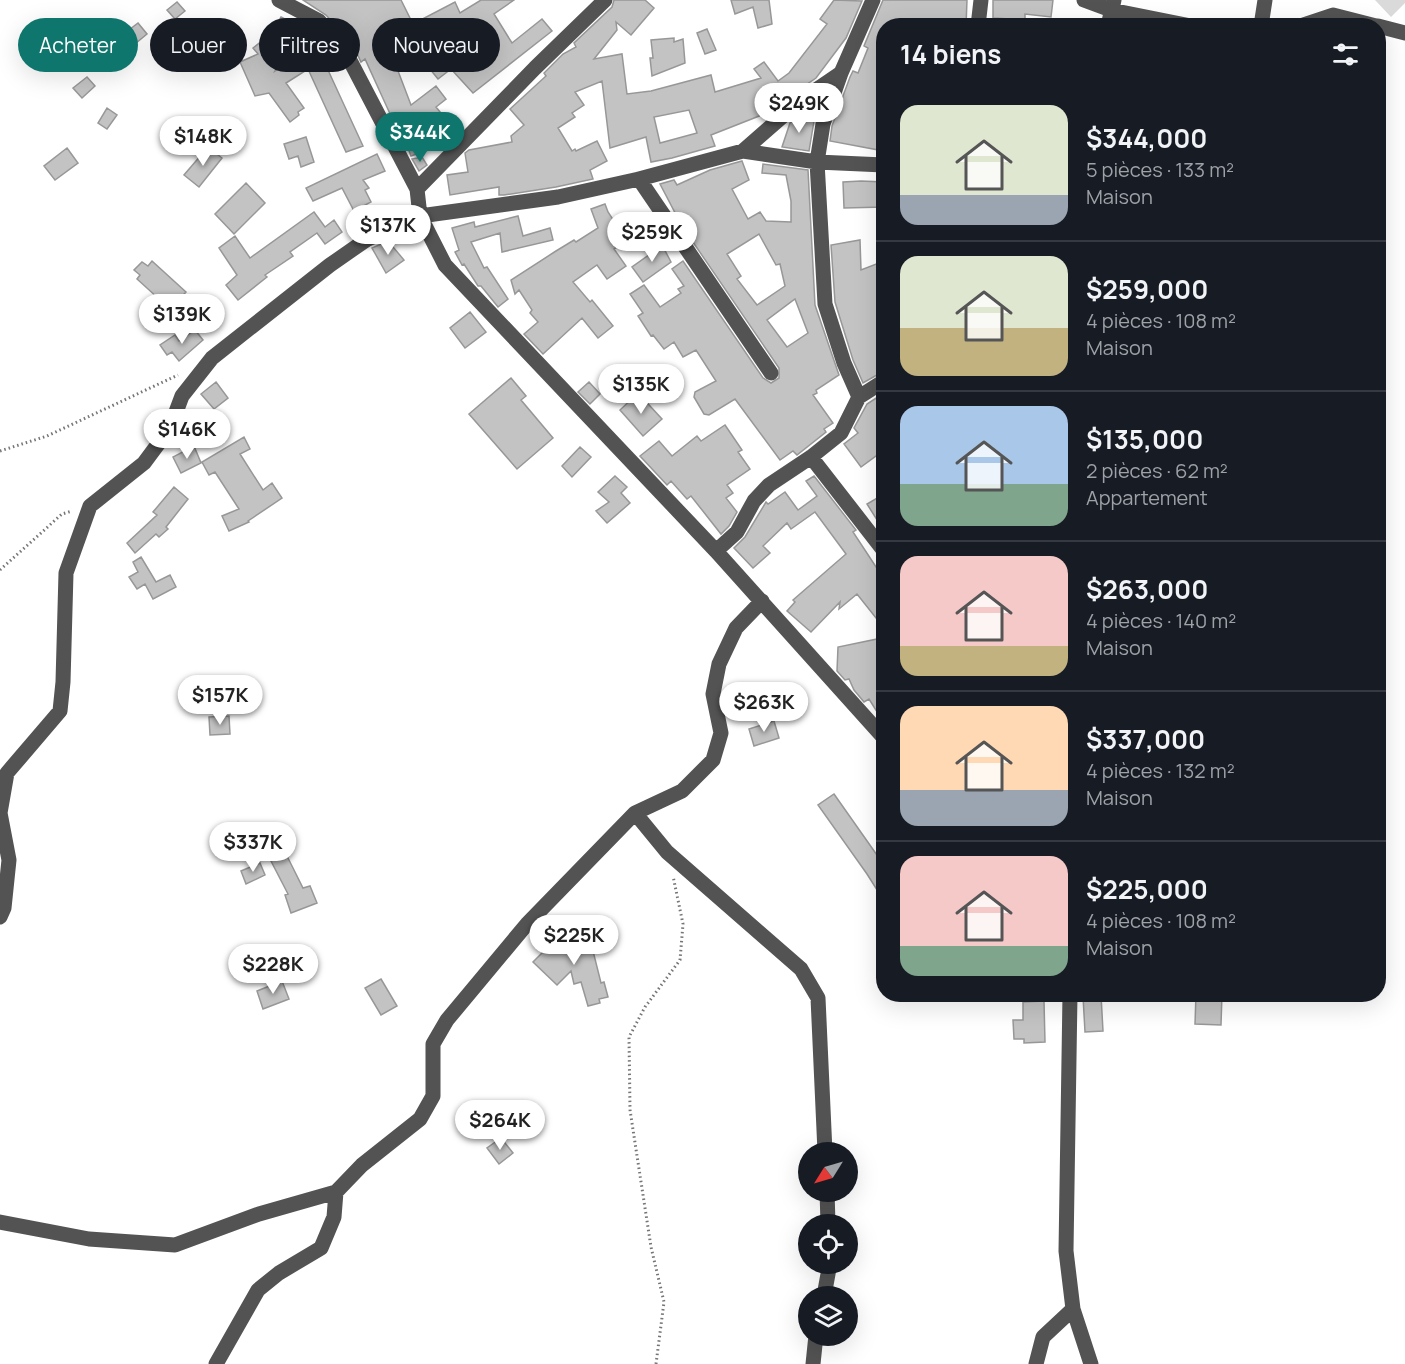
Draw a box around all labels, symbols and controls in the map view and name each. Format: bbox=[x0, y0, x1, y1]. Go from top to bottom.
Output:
chip: Acheter bbox=[18, 18, 138, 72]
chip: Louer bbox=[150, 18, 247, 72]
chip: Filtres bbox=[259, 18, 360, 72]
chip: Nouveau bbox=[372, 18, 500, 72]
text: 14 biens bbox=[900, 36, 1001, 72]
icon: filters bbox=[1329, 38, 1362, 71]
pin: $249K bbox=[757, 83, 841, 134]
text: $249K bbox=[768, 89, 830, 116]
pin: $344K bbox=[378, 112, 462, 163]
pin: $148K bbox=[161, 116, 245, 167]
text: $344K bbox=[389, 118, 451, 145]
text: $344,000 bbox=[1086, 120, 1207, 156]
text: $148K bbox=[174, 122, 232, 149]
icon: home bbox=[948, 129, 1020, 201]
text: 5 pièces · 133 m² bbox=[1086, 156, 1234, 183]
text: Maison bbox=[1086, 183, 1153, 210]
pin: $137K bbox=[346, 205, 430, 256]
text: $137K bbox=[360, 211, 416, 238]
pin: $259K bbox=[610, 212, 694, 263]
text: $259K bbox=[621, 218, 683, 245]
text: $259,000 bbox=[1086, 271, 1208, 307]
icon: home bbox=[948, 280, 1020, 352]
pin: $139K bbox=[140, 294, 224, 345]
text: $139K bbox=[153, 300, 211, 327]
text: 4 pièces · 108 m² bbox=[1086, 307, 1236, 334]
text: Maison bbox=[1086, 334, 1153, 361]
pin: $135K bbox=[599, 364, 683, 415]
text: $135K bbox=[612, 370, 670, 397]
pin: $146K bbox=[145, 409, 229, 460]
text: $146K bbox=[158, 415, 216, 442]
text: $135,000 bbox=[1086, 421, 1203, 457]
icon: home bbox=[948, 430, 1020, 502]
text: 2 pièces · 62 m² bbox=[1086, 457, 1228, 484]
text: Appartement bbox=[1086, 484, 1208, 511]
text: $263,000 bbox=[1086, 571, 1208, 607]
icon: home bbox=[948, 580, 1020, 652]
text: 4 pièces · 140 m² bbox=[1086, 607, 1236, 634]
text: Maison bbox=[1086, 634, 1153, 661]
pin: $157K bbox=[178, 675, 262, 726]
text: $157K bbox=[192, 681, 248, 708]
pin: $263K bbox=[722, 682, 806, 733]
text: $263K bbox=[733, 688, 795, 715]
text: $337,000 bbox=[1086, 721, 1205, 757]
icon: home bbox=[948, 730, 1020, 802]
text: 4 pièces · 132 m² bbox=[1086, 757, 1235, 784]
text: Maison bbox=[1086, 784, 1153, 811]
pin: $337K bbox=[211, 822, 295, 873]
text: $337K bbox=[223, 828, 283, 855]
text: $225,000 bbox=[1086, 871, 1208, 907]
icon: home bbox=[948, 880, 1020, 952]
text: 4 pièces · 108 m² bbox=[1086, 907, 1236, 934]
pin: $225K bbox=[532, 915, 616, 966]
text: $225K bbox=[543, 921, 605, 948]
text: Maison bbox=[1086, 934, 1153, 961]
pin: $228K bbox=[231, 944, 315, 995]
text: $228K bbox=[242, 950, 304, 977]
pin: $264K bbox=[458, 1100, 542, 1151]
text: $264K bbox=[469, 1106, 531, 1133]
north arrow bbox=[798, 1142, 858, 1202]
map controls bbox=[798, 1142, 858, 1346]
button: locate bbox=[798, 1214, 858, 1274]
button: layers bbox=[798, 1286, 858, 1346]

